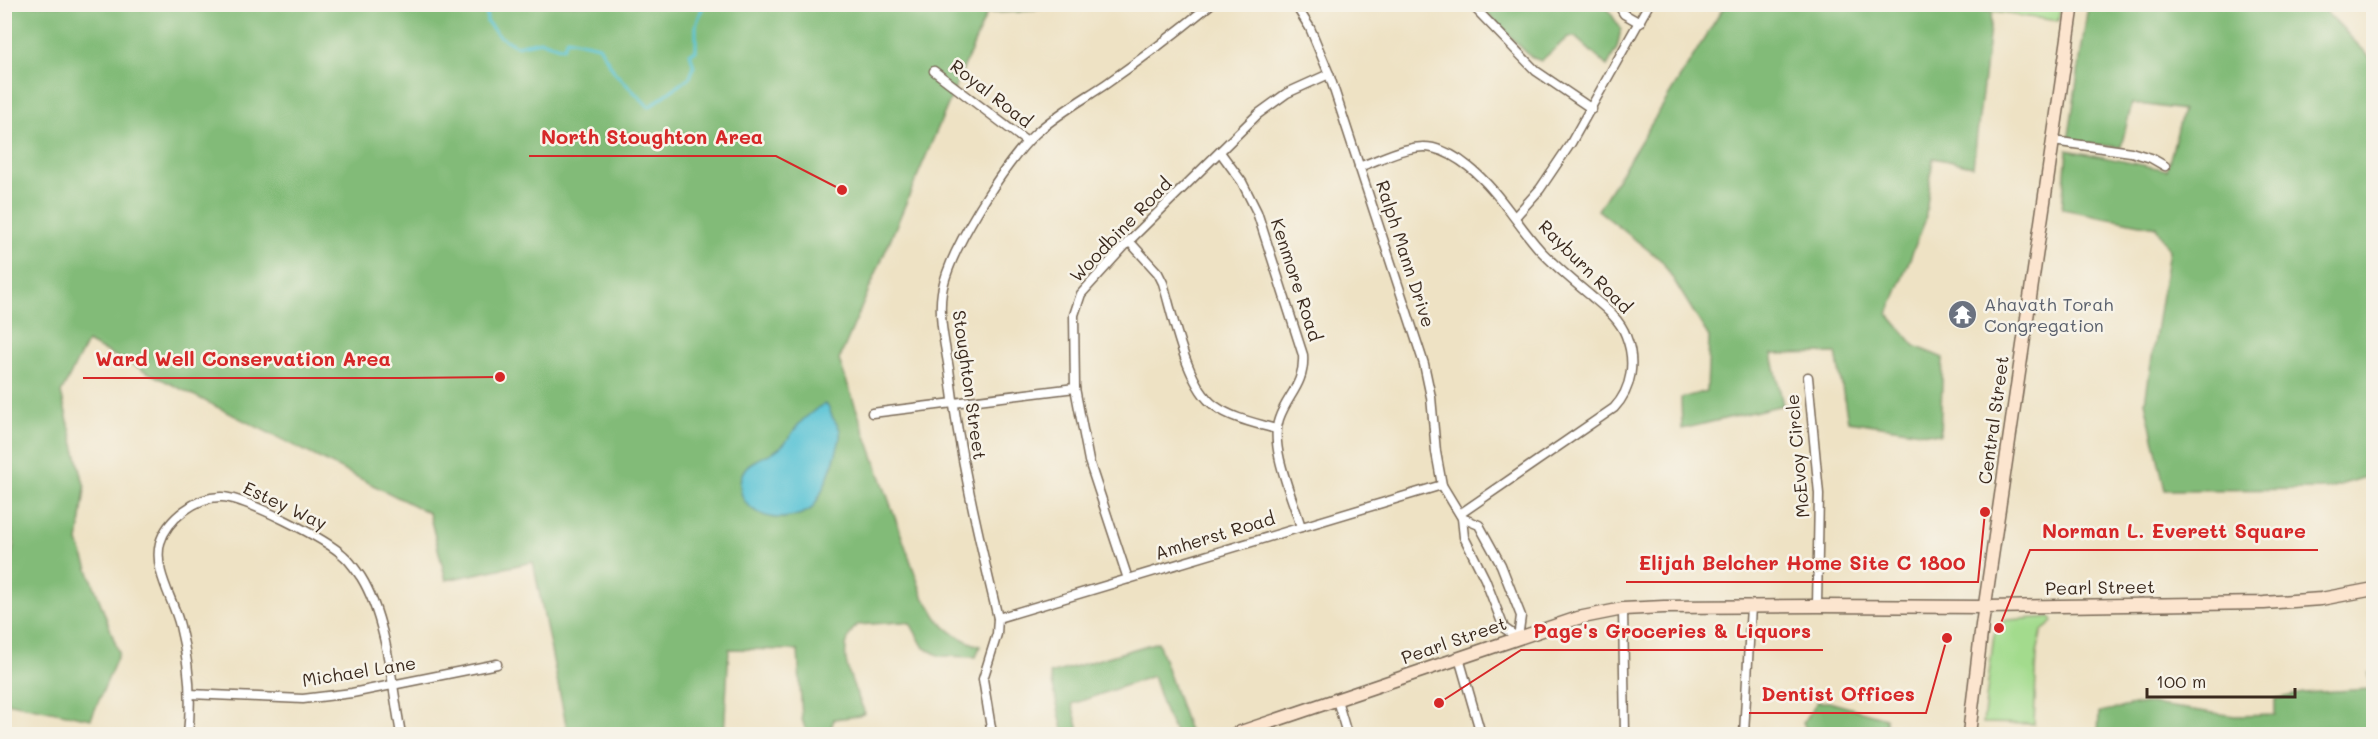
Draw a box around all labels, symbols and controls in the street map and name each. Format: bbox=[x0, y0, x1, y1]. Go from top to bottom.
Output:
street label: Royal Road bbox=[946, 54, 1038, 133]
callout: North Stoughton Area bbox=[529, 118, 776, 156]
text: North Stoughton Area bbox=[541, 123, 763, 149]
street label: Woodbine Road bbox=[1064, 172, 1177, 287]
street label: Ralph Mann Drive bbox=[1371, 177, 1441, 330]
street label: Rayburn Road bbox=[1534, 214, 1638, 318]
street label: Kenmore Road bbox=[1266, 215, 1328, 344]
place label: Ahavath Torah Congregation bbox=[1984, 292, 2114, 337]
temple icon: Ahavath Torah Congregation bbox=[1947, 299, 1979, 331]
street label: Stoughton Street bbox=[948, 309, 992, 461]
callout: Ward Well Conservation Area bbox=[83, 340, 402, 378]
text: Ward Well Conservation Area bbox=[95, 345, 391, 371]
street label: Central Street bbox=[1972, 354, 2014, 486]
street label: McEvoy Circle bbox=[1780, 393, 1814, 519]
street label: Estey Way bbox=[240, 475, 331, 535]
street label: Amherst Road bbox=[1152, 505, 1278, 565]
callout: Norman L. Everett Square bbox=[2030, 512, 2318, 550]
text: Norman L. Everett Square bbox=[2042, 517, 2306, 543]
callout: Elijah Belcher Home Site C 1800 bbox=[1626, 544, 1978, 582]
text: Elijah Belcher Home Site C 1800 bbox=[1638, 549, 1966, 575]
street label: Pearl Street bbox=[2045, 574, 2155, 600]
street label: Pearl Street bbox=[1398, 611, 1510, 669]
callout: Page's Groceries & Liquors bbox=[1521, 612, 1823, 650]
text: Page's Groceries & Liquors bbox=[1533, 617, 1811, 643]
street label: Michael Lane bbox=[300, 650, 418, 692]
scale bar bbox=[2147, 661, 2296, 699]
text: 100 m bbox=[2156, 669, 2206, 693]
callout: Dentist Offices bbox=[1749, 675, 1926, 713]
text: Dentist Offices bbox=[1761, 680, 1915, 706]

